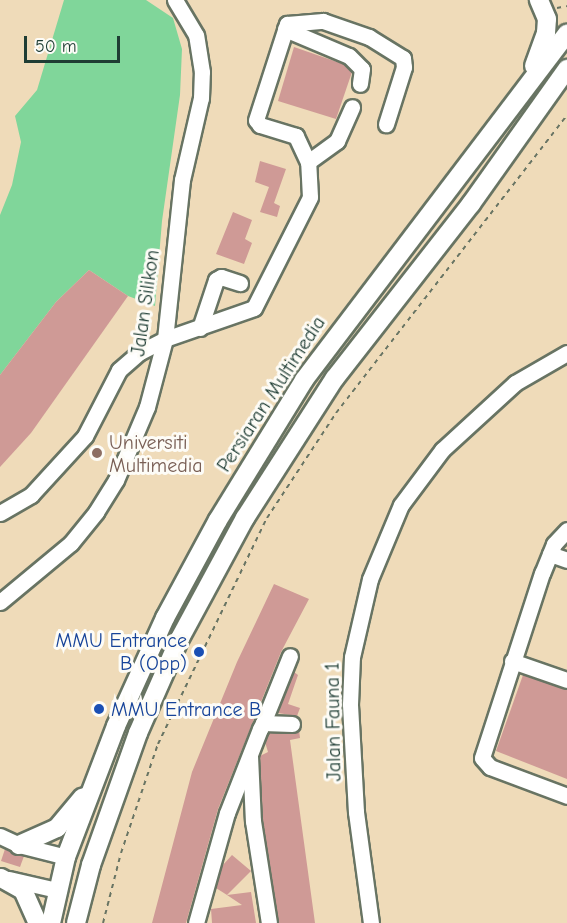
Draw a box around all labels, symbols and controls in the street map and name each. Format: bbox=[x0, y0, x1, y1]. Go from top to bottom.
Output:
scale bar bbox=[27, 24, 123, 62]
text: 50 m bbox=[35, 36, 77, 57]
street label: Jalan Silikon bbox=[126, 248, 164, 358]
street label: Persiaran Multimedia bbox=[212, 312, 330, 476]
place label: Universiti Multimedia bbox=[109, 430, 203, 477]
marker: Universiti Multimedia bbox=[90, 446, 104, 460]
place label: MMU Entrance B (Opp) bbox=[56, 628, 187, 675]
marker: MMU Entrance B (Opp) bbox=[192, 645, 206, 659]
street label: Jalan Fauna 1 bbox=[320, 662, 346, 782]
place label: MMU Entrance B bbox=[111, 697, 261, 721]
marker: MMU Entrance B bbox=[92, 702, 106, 716]

